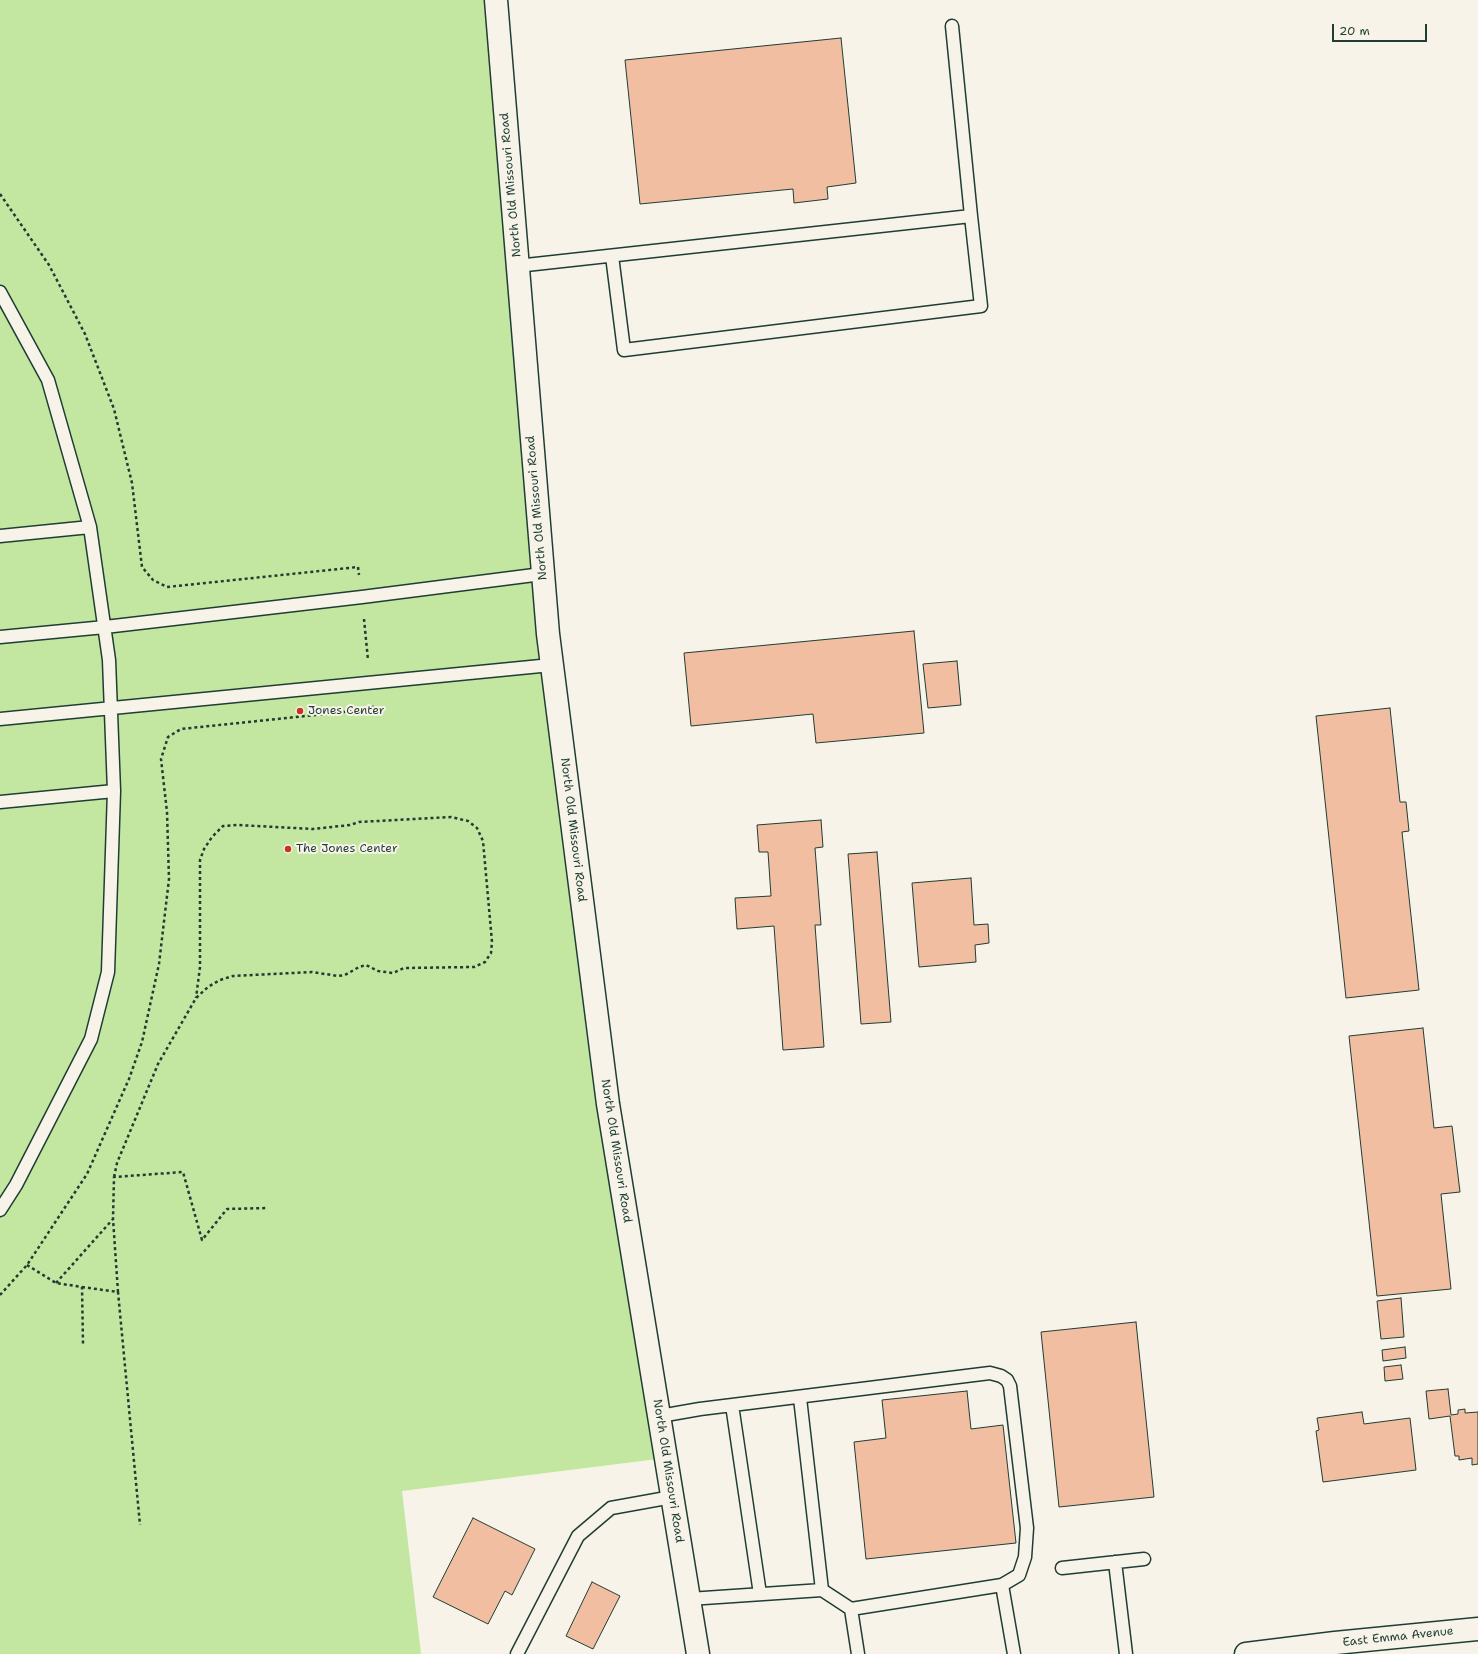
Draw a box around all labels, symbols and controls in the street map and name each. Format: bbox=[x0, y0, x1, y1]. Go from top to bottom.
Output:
scale bar bbox=[1334, 16, 1429, 42]
text: 20 m bbox=[1339, 23, 1370, 39]
street label: North Old Missouri Road bbox=[498, 112, 524, 258]
street label: North Old Missouri Road bbox=[524, 435, 550, 581]
place label: Jones Center bbox=[308, 704, 384, 718]
marker: Jones Center bbox=[295, 706, 305, 716]
street label: North Old Missouri Road bbox=[557, 757, 589, 903]
place label: The Jones Center bbox=[296, 842, 398, 856]
marker: The Jones Center bbox=[283, 844, 293, 854]
street label: North Old Missouri Road bbox=[598, 1078, 634, 1224]
street label: North Old Missouri Road bbox=[650, 1398, 686, 1544]
street label: East Emma Avenue bbox=[1342, 1624, 1454, 1650]

